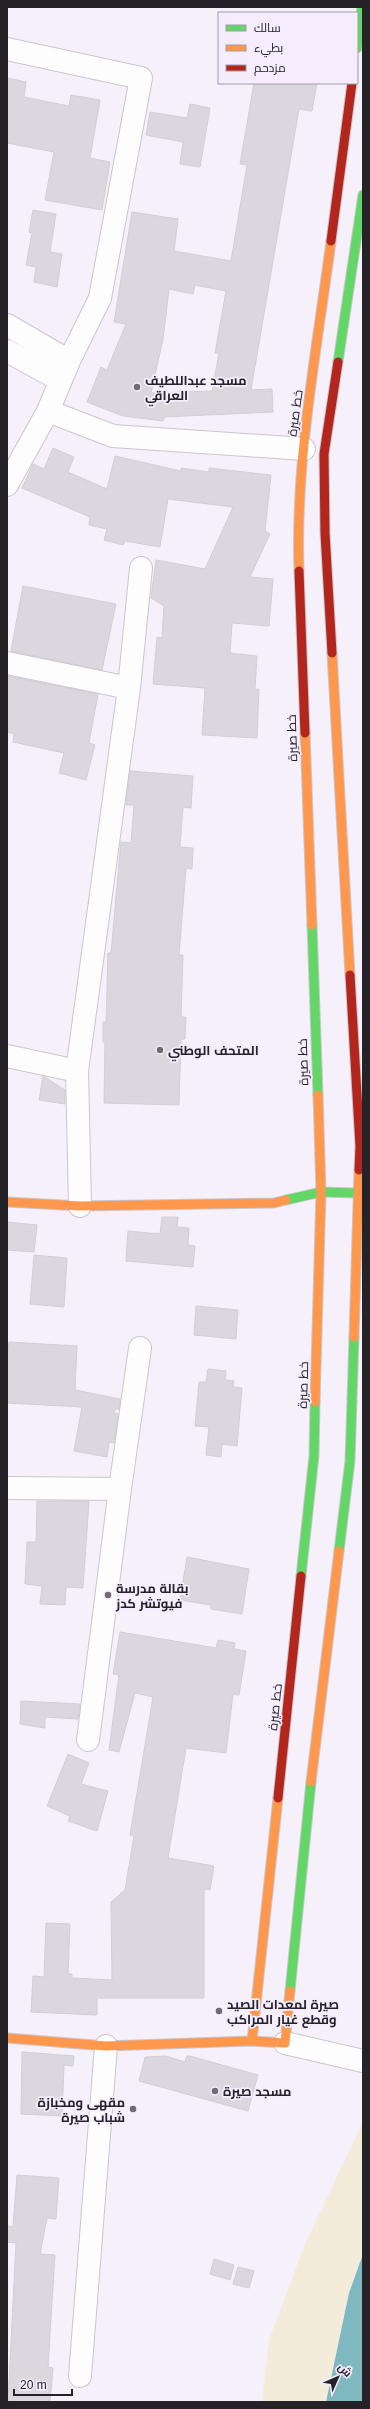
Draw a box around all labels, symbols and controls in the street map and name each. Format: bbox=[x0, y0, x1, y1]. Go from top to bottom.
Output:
legend bbox=[218, 12, 358, 84]
text: سالك bbox=[254, 21, 281, 35]
text: بطيء bbox=[254, 41, 283, 58]
text: مزدحم bbox=[254, 61, 286, 76]
place label: مسجد عبداللطيف العراقي bbox=[145, 373, 247, 407]
marker: مسجد عبداللطيف العراقي bbox=[132, 382, 142, 392]
street label: خط صيرة bbox=[284, 389, 306, 437]
street label: خط صيرة bbox=[284, 714, 300, 762]
street label: خط صيرة bbox=[295, 1038, 311, 1086]
place label: المتحف الوطني bbox=[168, 1043, 259, 1062]
marker: المتحف الوطني bbox=[155, 1045, 165, 1055]
street label: خط صيرة bbox=[295, 1361, 311, 1409]
place label: بقالة مدرسة فيوتشر كدز bbox=[115, 1581, 189, 1612]
marker: بقالة مدرسة فيوتشر كدز bbox=[103, 1590, 113, 1600]
street label: خط صيرة bbox=[265, 1683, 285, 1731]
place label: صيرة لمعدات الصيد وقطع غيار المراكب bbox=[227, 1997, 339, 2028]
marker: صيرة لمعدات الصيد وقطع غيار المراكب bbox=[214, 2006, 224, 2016]
place label: مسجد صيرة bbox=[223, 2084, 291, 2099]
marker: مسجد صيرة bbox=[210, 2086, 220, 2096]
place label: مقهى ومخبازة شباب صيرة bbox=[38, 2095, 125, 2125]
marker: مقهى ومخبازة شباب صيرة bbox=[128, 2104, 138, 2114]
north arrow bbox=[318, 2357, 358, 2397]
text: ش bbox=[335, 2361, 354, 2380]
scale bar bbox=[14, 2371, 72, 2397]
text: 20 m bbox=[20, 2378, 47, 2392]

